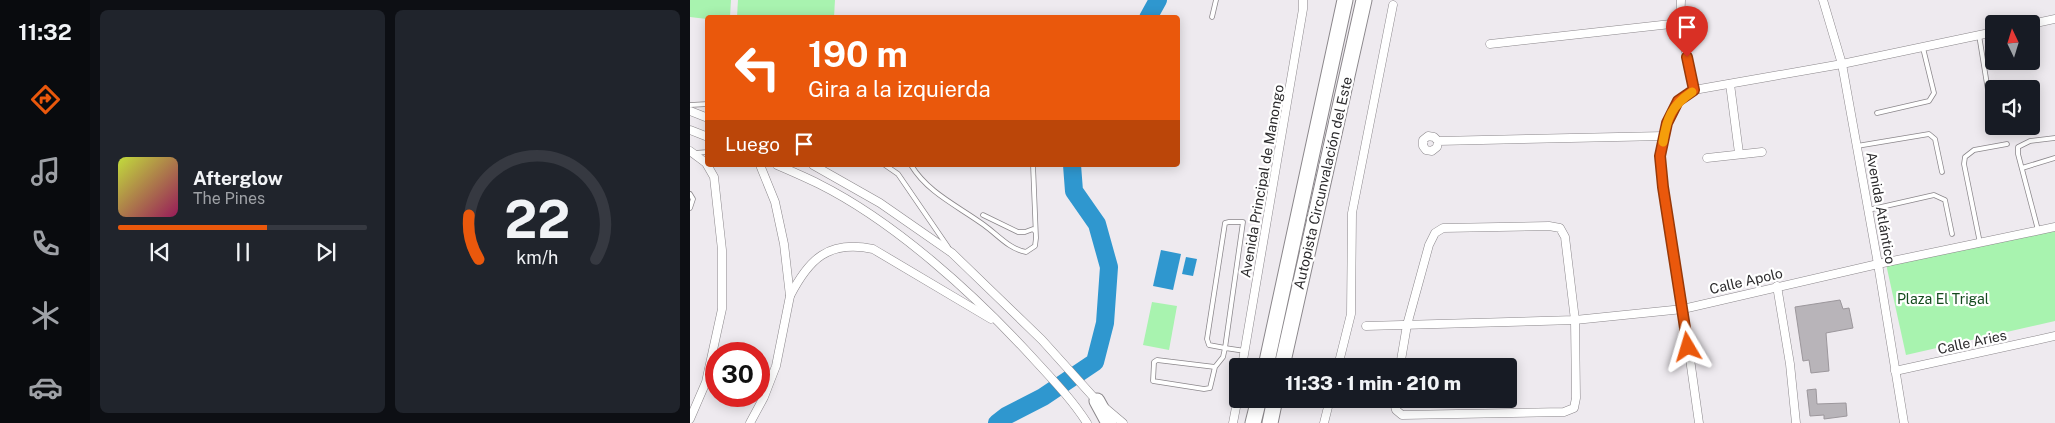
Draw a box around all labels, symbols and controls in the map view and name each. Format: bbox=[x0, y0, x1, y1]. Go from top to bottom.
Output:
pin bbox=[1666, 6, 1708, 57]
icon: arrive bbox=[1673, 13, 1701, 41]
north arrow bbox=[1985, 15, 2040, 70]
map controls bbox=[1985, 15, 2040, 135]
text: 11:32 bbox=[18, 19, 72, 45]
text: 190 m bbox=[808, 34, 908, 75]
icon: left bbox=[725, 35, 790, 100]
street label: Autopista Circunvalación del Este bbox=[1291, 75, 1355, 291]
text: Gira a la izquierda bbox=[808, 76, 991, 102]
button: sound bbox=[1985, 80, 2040, 135]
icon: directions bbox=[28, 82, 63, 117]
street label: Avenida Principal de Manongo bbox=[1237, 83, 1287, 279]
icon: arrive bbox=[790, 130, 818, 158]
text: Luego bbox=[725, 133, 780, 155]
street label: Avenida Atlántico bbox=[1863, 151, 1899, 265]
icon: music bbox=[28, 154, 63, 189]
text: Afterglow bbox=[193, 167, 283, 189]
text: The Pines bbox=[193, 189, 265, 208]
text: 22 bbox=[504, 189, 571, 250]
icon: phone bbox=[28, 226, 63, 261]
icon: previous bbox=[146, 238, 174, 266]
icon: pause bbox=[229, 238, 257, 266]
icon: next bbox=[312, 238, 340, 266]
text: km/h bbox=[516, 247, 559, 268]
street label: Calle Apolo bbox=[1708, 265, 1784, 297]
park label: Plaza El Trigal bbox=[1897, 291, 1989, 307]
icon: climate bbox=[28, 298, 63, 333]
position arrow bbox=[1661, 320, 1713, 372]
street label: Calle Aries bbox=[1936, 327, 2008, 357]
speed limit sign: 30 bbox=[705, 342, 770, 407]
icon: car bbox=[28, 370, 63, 405]
text: 11:33 · 1 min · 210 m bbox=[1285, 372, 1461, 394]

